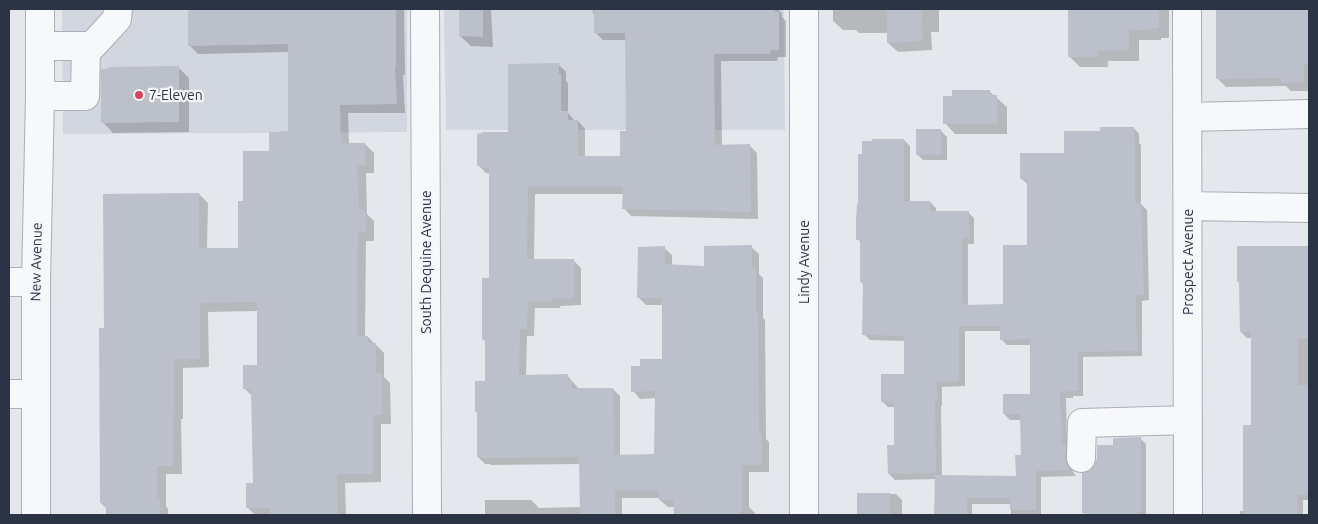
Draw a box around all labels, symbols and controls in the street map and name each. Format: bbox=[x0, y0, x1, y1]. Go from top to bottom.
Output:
place label: 7-Eleven bbox=[149, 87, 203, 103]
marker: 7-Eleven bbox=[133, 89, 145, 101]
street label: South Dequine Avenue bbox=[418, 190, 434, 334]
street label: Prospect Avenue bbox=[1180, 209, 1196, 315]
street label: Lindy Avenue bbox=[796, 220, 812, 304]
street label: New Avenue bbox=[27, 222, 45, 302]

